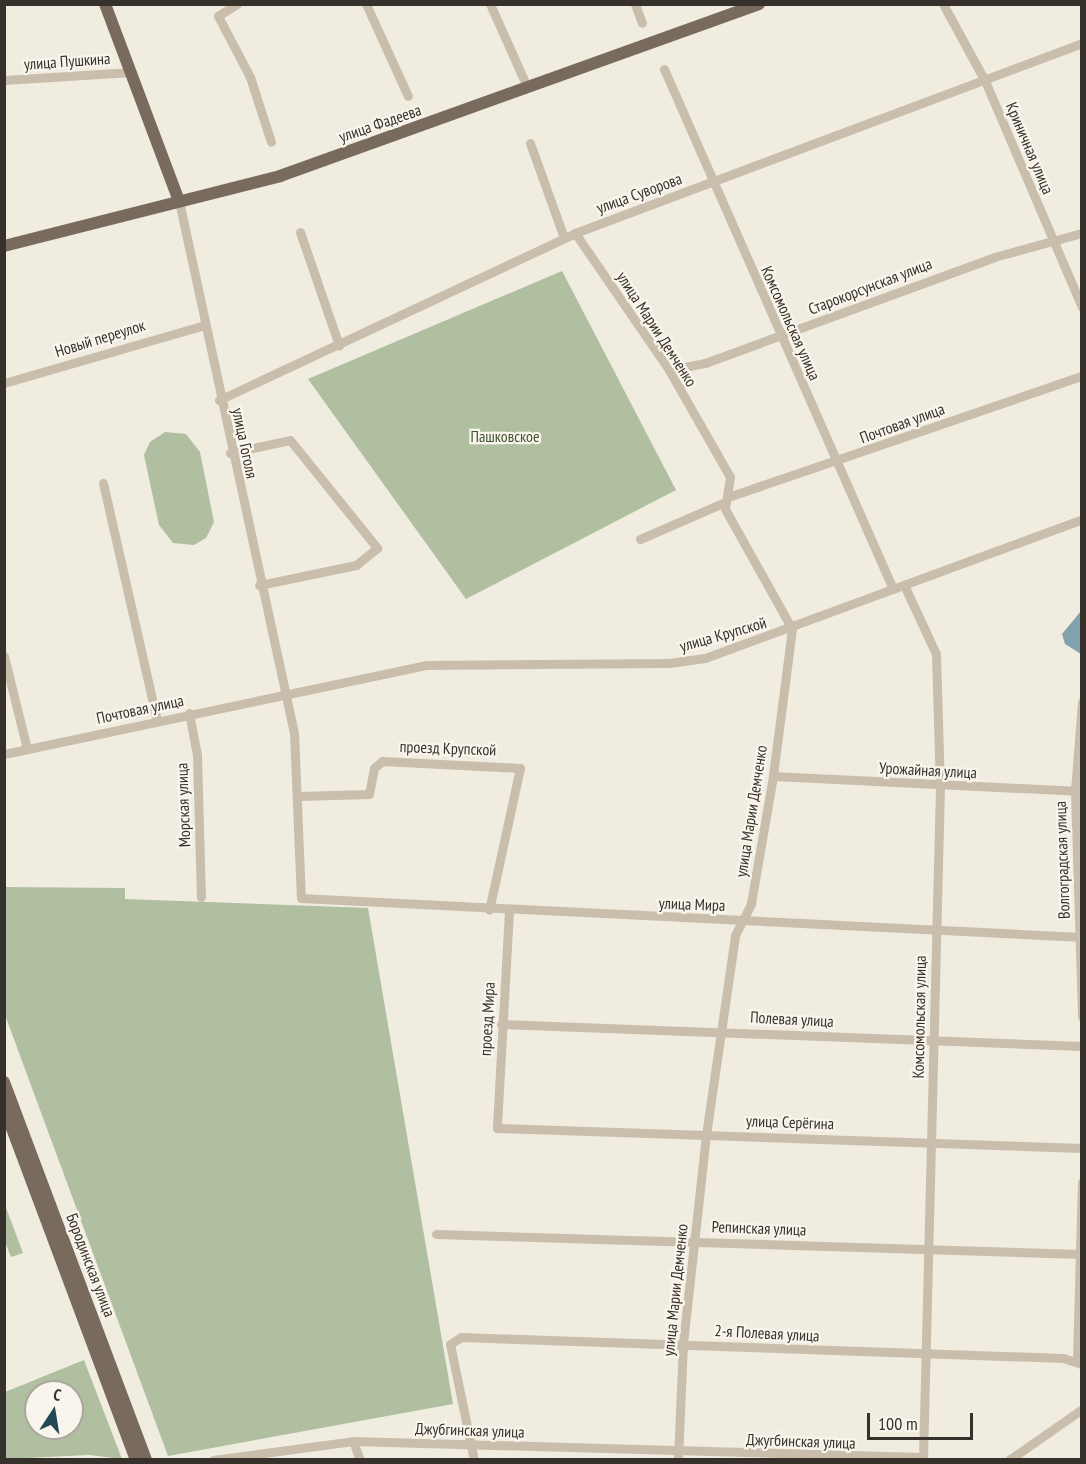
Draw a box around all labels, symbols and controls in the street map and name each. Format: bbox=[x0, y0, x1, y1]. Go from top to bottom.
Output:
street label: улица Пушкина bbox=[23, 48, 111, 74]
street label: Криничная улица bbox=[1002, 99, 1058, 197]
street label: улица Фадеева bbox=[336, 100, 424, 146]
street label: улица Суворова bbox=[594, 169, 684, 217]
street label: Старокорсунская улица bbox=[805, 254, 935, 318]
street label: Комсомольская улица bbox=[757, 263, 825, 383]
street label: улица Марии Демченко bbox=[613, 268, 701, 390]
street label: Новый переулок bbox=[53, 315, 147, 361]
street label: Почтовая улица bbox=[857, 399, 947, 447]
street label: улица Гоголя bbox=[228, 406, 262, 480]
park label: Пашковское bbox=[470, 426, 540, 446]
street label: улица Крупской bbox=[677, 612, 769, 656]
street label: Почтовая улица bbox=[95, 690, 185, 728]
street label: проезд Крупской bbox=[399, 737, 497, 759]
street label: улица Марии Демченко bbox=[731, 744, 771, 878]
street label: Урожайная улица bbox=[879, 758, 977, 782]
street label: Морская улица bbox=[172, 762, 194, 848]
street label: Волгоградская улица bbox=[1050, 801, 1074, 919]
street label: улица Мира bbox=[658, 893, 726, 915]
street label: Комсомольская улица bbox=[908, 955, 930, 1079]
street label: проезд Мира bbox=[475, 982, 499, 1056]
street label: Полевая улица bbox=[750, 1007, 834, 1031]
street label: улица Серёгина bbox=[746, 1111, 834, 1133]
street label: Бородинская улица bbox=[62, 1210, 120, 1320]
street label: Репинская улица bbox=[711, 1217, 807, 1239]
street label: улица Марии Демченко bbox=[658, 1223, 692, 1357]
street label: 2-я Полевая улица bbox=[714, 1321, 820, 1345]
north arrow bbox=[24, 1380, 84, 1440]
text: С bbox=[52, 1384, 63, 1405]
scale bar bbox=[870, 1401, 976, 1439]
text: 100 m bbox=[878, 1412, 918, 1435]
street label: Джубгинская улица bbox=[415, 1418, 525, 1442]
street label: Джугбинская улица bbox=[746, 1429, 856, 1453]

